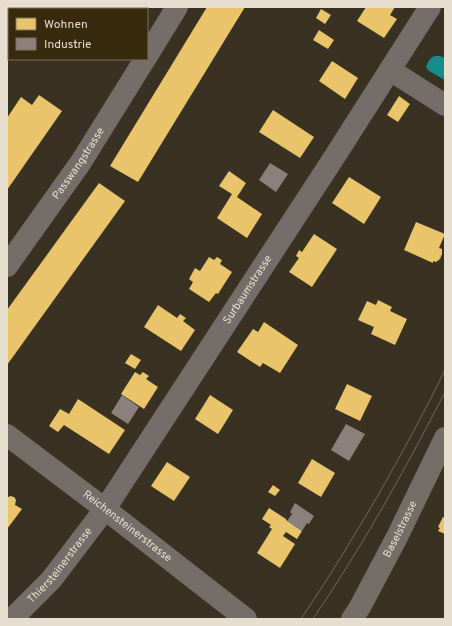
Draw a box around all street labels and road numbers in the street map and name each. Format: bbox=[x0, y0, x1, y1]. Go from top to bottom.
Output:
street label: Passwangstrasse bbox=[49, 125, 108, 202]
street label: Surbaumstrasse bbox=[220, 253, 275, 327]
street label: Reichensteinerstrasse bbox=[80, 488, 175, 565]
street label: Baselstrasse bbox=[380, 499, 420, 560]
street label: Thiersteinerstrasse bbox=[24, 525, 96, 607]

